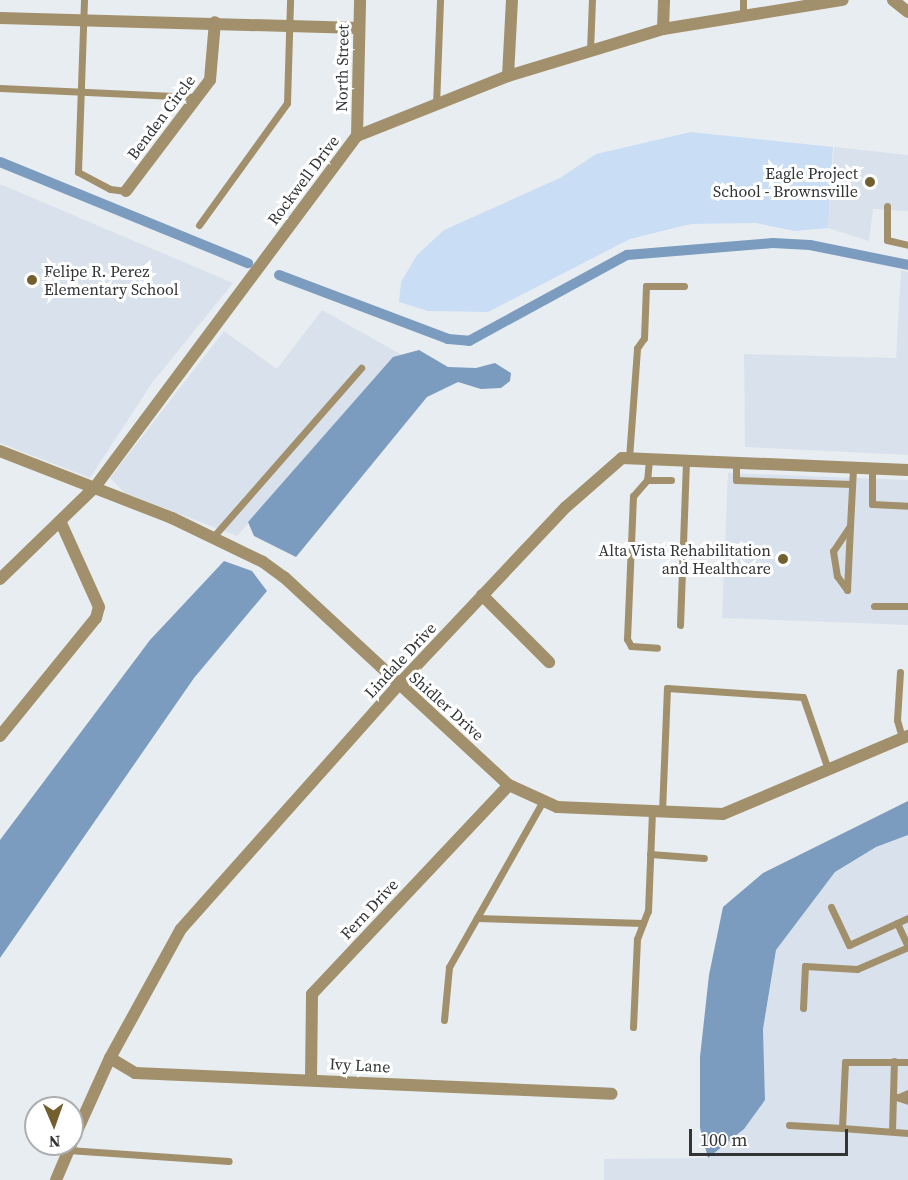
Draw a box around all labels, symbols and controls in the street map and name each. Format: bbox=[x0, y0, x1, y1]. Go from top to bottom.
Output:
street label: North Street bbox=[332, 24, 352, 112]
street label: Benden Circle bbox=[123, 71, 199, 163]
street label: Rockwell Drive bbox=[263, 131, 343, 229]
place label: Eagle Project School - Brownsville bbox=[713, 163, 858, 201]
marker: Eagle Project School - Brownsville bbox=[863, 175, 877, 189]
place label: Felipe R. Perez Elementary School bbox=[44, 261, 178, 299]
marker: Felipe R. Perez Elementary School bbox=[25, 273, 39, 287]
place label: Alta Vista Rehabilitation and Healthcare bbox=[598, 540, 771, 578]
marker: Alta Vista Rehabilitation and Healthcare bbox=[776, 552, 790, 566]
street label: Lindale Drive bbox=[360, 618, 440, 702]
street label: Shidler Drive bbox=[406, 668, 488, 744]
street label: Fern Drive bbox=[336, 875, 402, 943]
street label: Ivy Lane bbox=[329, 1054, 391, 1076]
north arrow bbox=[24, 1096, 84, 1156]
scale bar bbox=[692, 1117, 851, 1155]
text: 100 m bbox=[700, 1127, 747, 1152]
text: N bbox=[48, 1131, 61, 1153]

